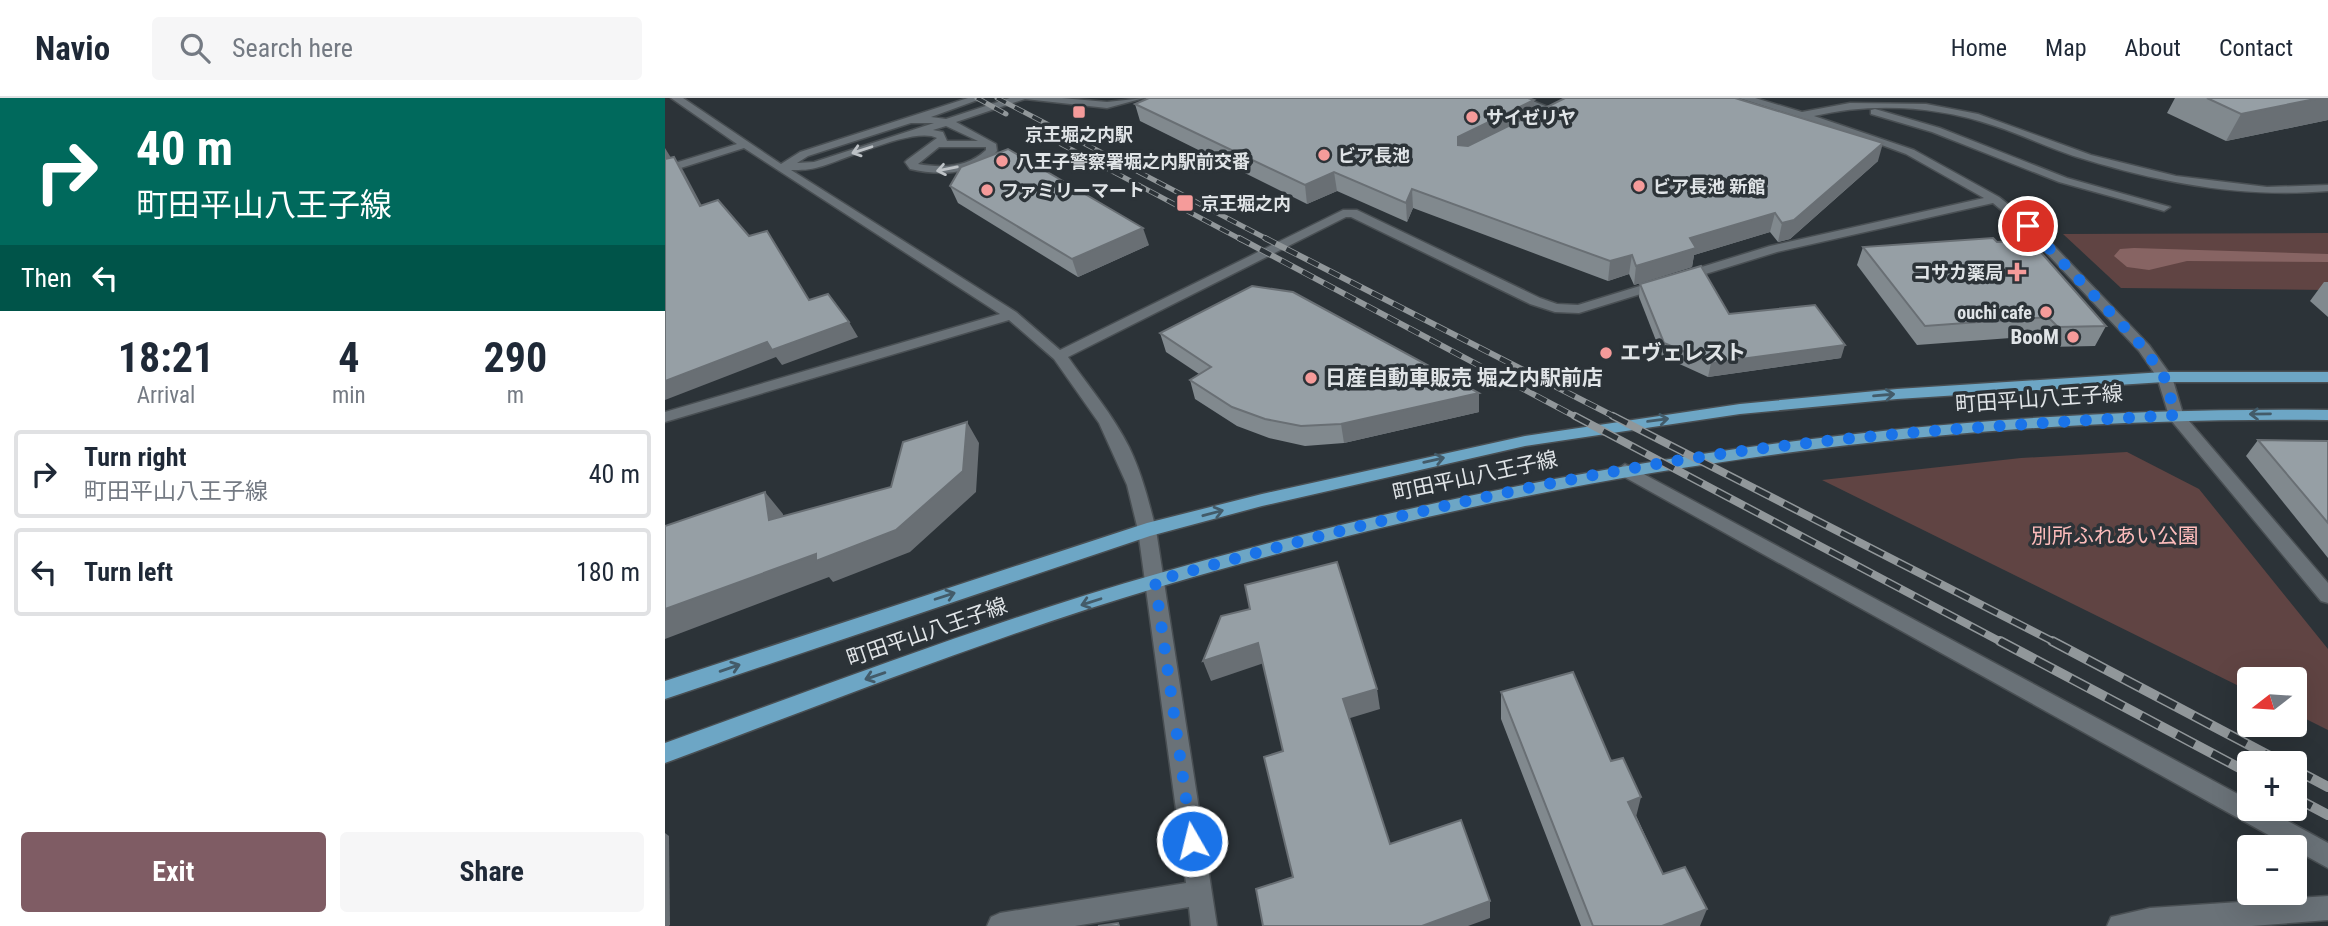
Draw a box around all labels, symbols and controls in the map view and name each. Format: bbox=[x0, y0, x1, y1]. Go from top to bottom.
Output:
search box bbox=[152, 17, 642, 80]
text: Navio bbox=[35, 29, 110, 68]
icon: search bbox=[176, 29, 214, 67]
text: Search here bbox=[232, 33, 353, 63]
text: Home bbox=[1951, 34, 2007, 62]
text: Map bbox=[2045, 34, 2087, 62]
text: About bbox=[2125, 34, 2181, 62]
text: Contact bbox=[2219, 34, 2293, 62]
marker: 京王堀之内駅 bbox=[1071, 104, 1087, 120]
place label: サイゼリヤ bbox=[1486, 107, 1576, 128]
marker: サイゼリヤ bbox=[1464, 109, 1480, 125]
text: 40 m bbox=[136, 120, 233, 177]
place label: 京王堀之内駅 bbox=[1025, 124, 1133, 145]
icon: right bbox=[21, 126, 112, 217]
one-way arrow bbox=[851, 144, 873, 157]
place label: ビア長池 bbox=[1338, 145, 1410, 166]
marker: ビア長池 bbox=[1316, 147, 1332, 163]
place label: 八王子警察署堀之内駅前交番 bbox=[1016, 151, 1250, 172]
marker: 八王子警察署堀之内駅前交番 bbox=[994, 153, 1010, 169]
one-way arrow bbox=[936, 163, 959, 177]
place label: ビア長池 新館 bbox=[1653, 176, 1765, 197]
marker: ビア長池 新館 bbox=[1631, 178, 1647, 194]
place label: ファミリーマート bbox=[1001, 180, 1145, 201]
marker: ファミリーマート bbox=[979, 182, 995, 198]
text: 町田平山八王子線 bbox=[136, 186, 392, 224]
marker: 京王堀之内 bbox=[1175, 193, 1195, 213]
place label: 京王堀之内 bbox=[1201, 193, 1291, 214]
pin bbox=[1998, 196, 2058, 256]
icon: arrive bbox=[2009, 207, 2047, 245]
icon: left bbox=[86, 259, 124, 297]
place label: コサカ薬局 bbox=[1913, 262, 2003, 283]
text: Then bbox=[21, 263, 72, 293]
marker: コサカ薬局 bbox=[2009, 264, 2025, 280]
place label: ouchi cafe bbox=[1957, 302, 2032, 323]
marker: ouchi cafe bbox=[2038, 304, 2054, 320]
place label: BooM bbox=[2010, 325, 2059, 349]
marker: BooM bbox=[2065, 329, 2081, 345]
text: 18:21 bbox=[118, 333, 214, 382]
text: 4 bbox=[338, 333, 359, 382]
text: 290 bbox=[483, 333, 547, 382]
place label: エヴェレスト bbox=[1620, 341, 1746, 365]
marker: エヴェレスト bbox=[1598, 345, 1614, 361]
place label: 日産自動車販売 堀之内駅前店 bbox=[1325, 366, 1603, 390]
marker: 日産自動車販売 堀之内駅前店 bbox=[1303, 370, 1319, 386]
street label: 町田平山八王子線 bbox=[1954, 381, 2124, 417]
text: Arrival bbox=[137, 382, 195, 409]
text: min bbox=[332, 382, 366, 409]
text: m bbox=[507, 382, 524, 409]
one-way arrow bbox=[1873, 388, 1895, 401]
one-way arrow bbox=[2249, 407, 2272, 421]
one-way arrow bbox=[1647, 413, 1669, 426]
text: Turn right bbox=[84, 442, 186, 472]
street label: 町田平山八王子線 bbox=[1390, 447, 1560, 505]
one-way arrow bbox=[1423, 453, 1445, 466]
icon: right bbox=[25, 455, 63, 493]
text: 40 m bbox=[589, 459, 640, 489]
text: 町田平山八王子線 bbox=[84, 478, 268, 505]
one-way arrow bbox=[1202, 505, 1224, 518]
park label: 別所ふれあい公園 bbox=[2031, 524, 2199, 548]
icon: left bbox=[25, 553, 63, 591]
text: Turn left bbox=[84, 557, 173, 587]
text: 180 m bbox=[576, 557, 640, 587]
one-way arrow bbox=[934, 589, 956, 601]
street label: 町田平山八王子線 bbox=[844, 593, 1010, 671]
one-way arrow bbox=[1080, 597, 1102, 610]
one-way arrow bbox=[718, 661, 740, 673]
north arrow bbox=[2237, 667, 2307, 737]
map controls bbox=[2237, 667, 2307, 905]
one-way arrow bbox=[865, 671, 887, 683]
button: + bbox=[2237, 751, 2307, 821]
position arrow bbox=[1155, 804, 1229, 878]
button: Exit bbox=[21, 832, 326, 912]
button: Share bbox=[340, 832, 644, 912]
button: − bbox=[2237, 835, 2307, 905]

